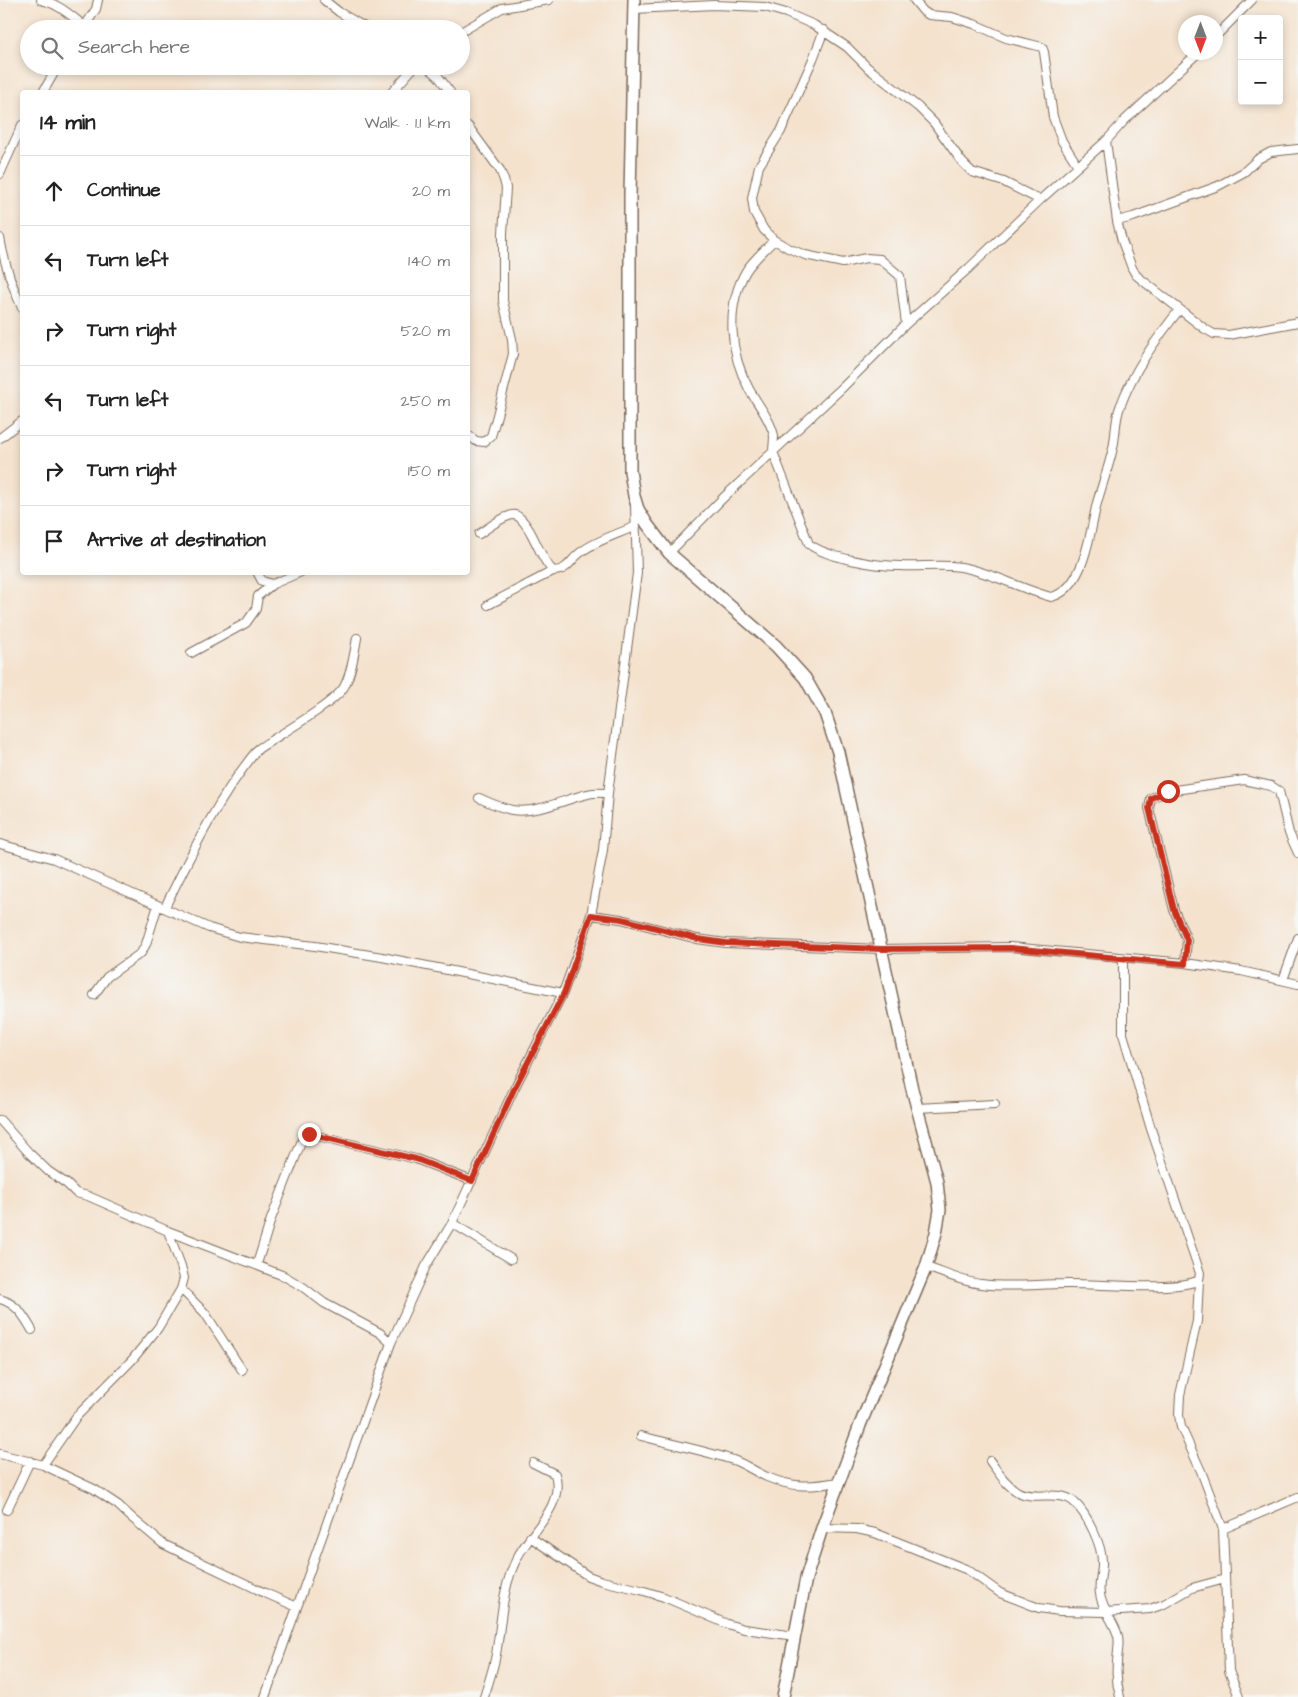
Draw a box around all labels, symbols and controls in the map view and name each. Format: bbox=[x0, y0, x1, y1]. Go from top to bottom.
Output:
north arrow bbox=[1178, 15, 1223, 60]
map controls bbox=[1238, 15, 1283, 105]
button: + bbox=[1238, 15, 1283, 60]
search box bbox=[20, 20, 470, 75]
icon: search bbox=[38, 34, 66, 62]
text: Search here bbox=[78, 34, 190, 61]
button: − bbox=[1238, 60, 1283, 105]
text: 14 min bbox=[40, 108, 95, 137]
text: Walk · 1.1 km bbox=[364, 112, 450, 134]
icon: ahead bbox=[40, 177, 68, 205]
text: Continue bbox=[87, 177, 161, 204]
text: 20 m bbox=[412, 180, 450, 202]
icon: left bbox=[40, 247, 68, 275]
text: Turn left bbox=[87, 247, 168, 274]
text: 140 m bbox=[408, 250, 450, 272]
icon: right bbox=[40, 317, 68, 345]
text: Turn right bbox=[87, 317, 176, 344]
text: 520 m bbox=[401, 320, 450, 342]
icon: left bbox=[40, 387, 68, 415]
text: Turn left bbox=[87, 387, 168, 414]
text: 250 m bbox=[401, 390, 450, 412]
icon: right bbox=[40, 457, 68, 485]
text: Turn right bbox=[87, 457, 176, 484]
text: 150 m bbox=[408, 460, 450, 482]
icon: arrive bbox=[40, 527, 68, 555]
text: Arrive at destination bbox=[87, 527, 266, 554]
route start bbox=[1157, 780, 1180, 803]
route end bbox=[298, 1123, 321, 1146]

